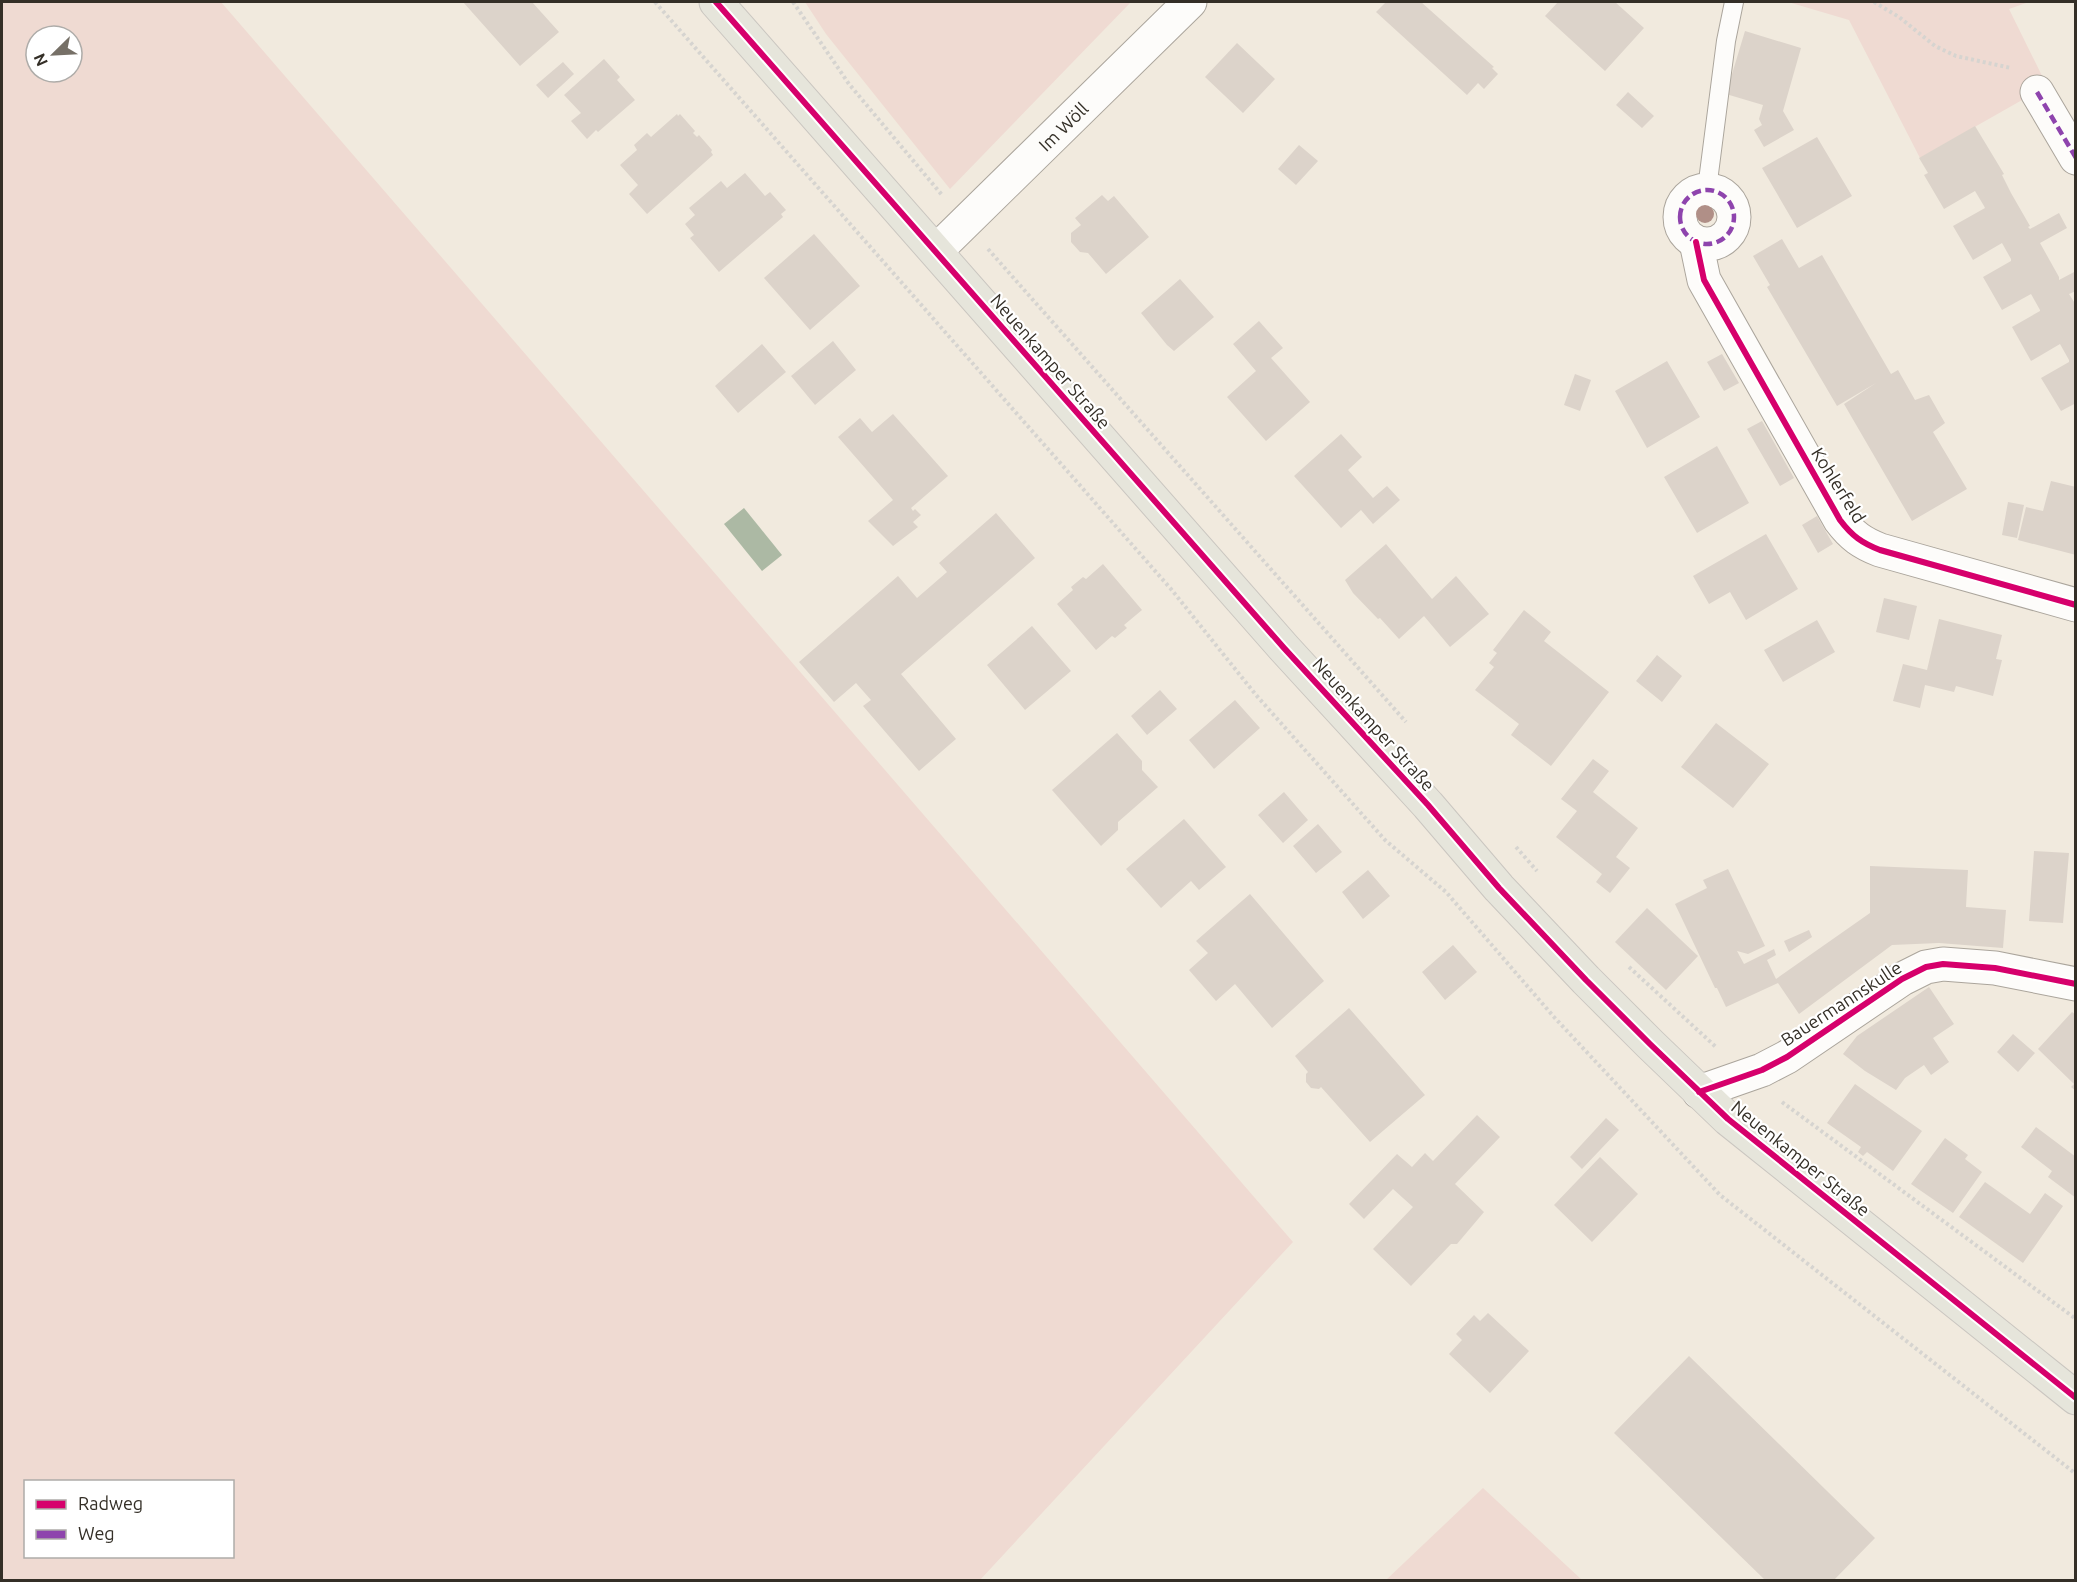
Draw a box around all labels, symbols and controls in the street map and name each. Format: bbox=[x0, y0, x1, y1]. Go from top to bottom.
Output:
north arrow bbox=[24, 24, 84, 84]
text: N bbox=[30, 51, 51, 69]
street label: Im Wöll bbox=[1034, 98, 1092, 155]
street label: Neuenkamper Straße bbox=[987, 290, 1115, 432]
street label: Kohlerfeld bbox=[1808, 444, 1870, 526]
street label: Neuenkamper Straße bbox=[1309, 653, 1439, 795]
street label: Bauermannskulle bbox=[1777, 957, 1905, 1049]
street label: Neuenkamper Straße bbox=[1728, 1096, 1874, 1220]
legend bbox=[24, 1480, 234, 1558]
text: Radweg bbox=[78, 1493, 143, 1513]
text: Weg bbox=[78, 1523, 115, 1543]

